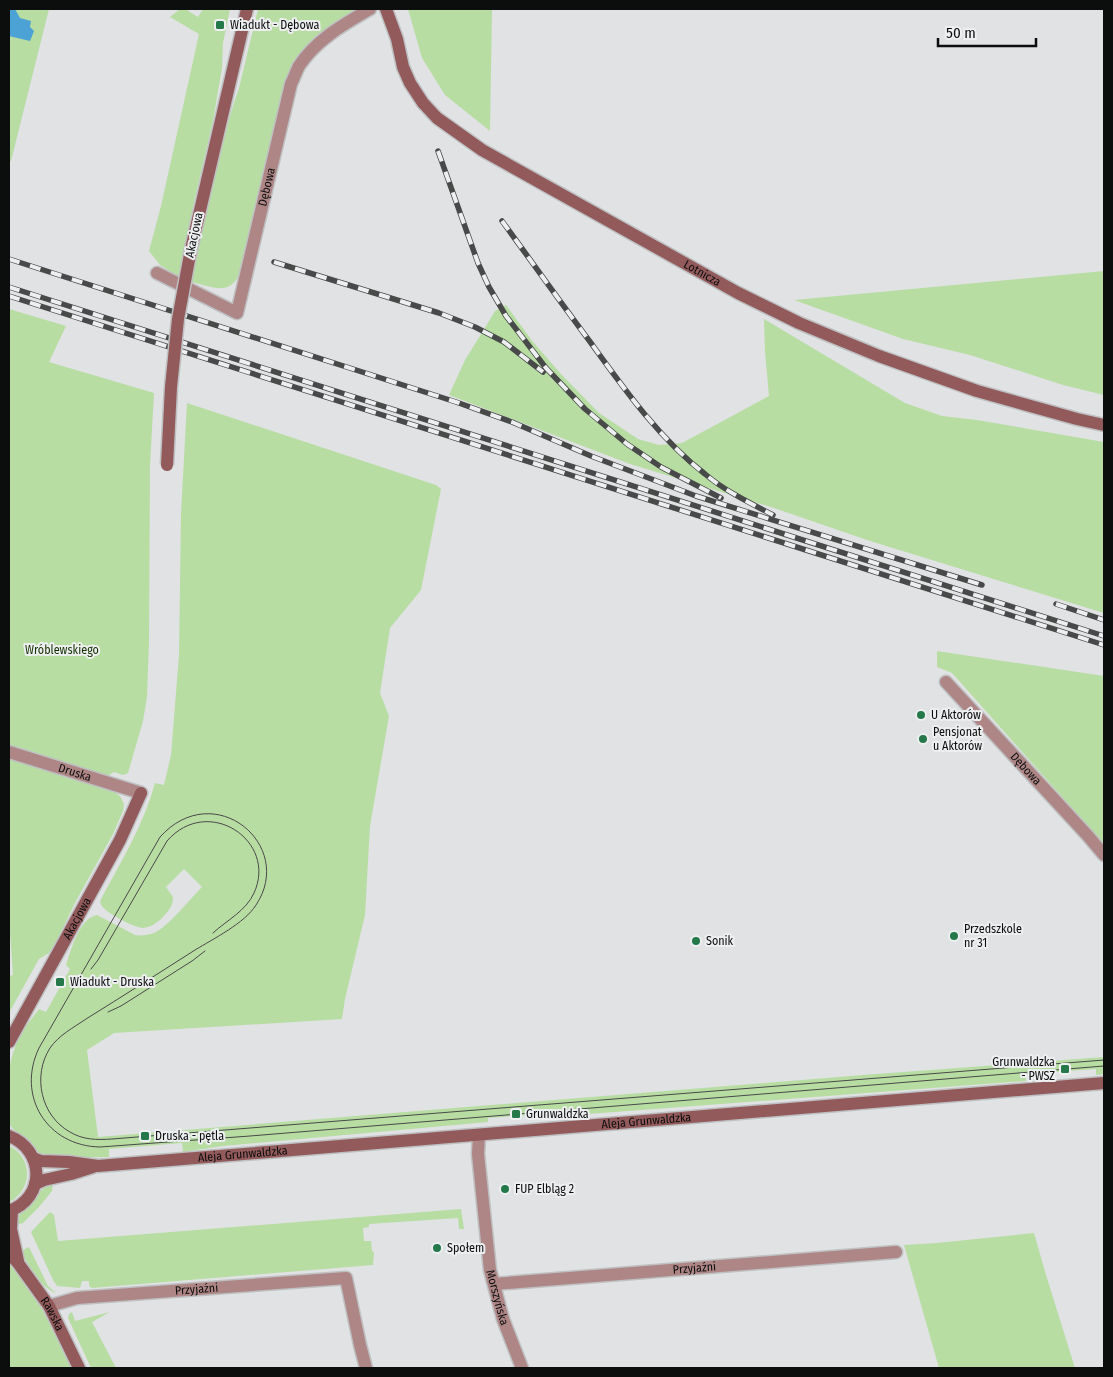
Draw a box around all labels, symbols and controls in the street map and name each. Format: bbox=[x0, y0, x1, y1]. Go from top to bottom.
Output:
scale bar bbox=[938, 15, 1036, 47]
place label: Wiadukt - Dębowa bbox=[230, 18, 319, 32]
marker: Wiadukt - Dębowa bbox=[214, 19, 226, 31]
text: 50 m bbox=[946, 24, 976, 42]
street label: Dębowa bbox=[255, 166, 278, 208]
street label: Akacjowa bbox=[182, 211, 206, 259]
street label: Lotnicza bbox=[681, 257, 723, 289]
park label: Wróblewskiego bbox=[25, 643, 99, 657]
place label: U Aktorów bbox=[931, 708, 981, 722]
marker: U Aktorów bbox=[915, 709, 927, 721]
place label: Pensjonat u Aktorów bbox=[933, 725, 982, 753]
marker: Pensjonat u Aktorów bbox=[917, 733, 929, 745]
street label: Dębowa bbox=[1008, 750, 1045, 788]
street label: Druska bbox=[57, 761, 93, 784]
street label: Akacjowa bbox=[60, 895, 94, 942]
place label: Przedszkole nr 31 bbox=[964, 922, 1022, 950]
marker: Przedszkole nr 31 bbox=[948, 930, 960, 942]
place label: Sonik bbox=[706, 934, 734, 948]
marker: Sonik bbox=[690, 935, 702, 947]
place label: Wiadukt - Druska bbox=[70, 975, 154, 989]
marker: Wiadukt - Druska bbox=[54, 976, 66, 988]
place label: Grunwaldzka - PWSZ bbox=[992, 1055, 1055, 1083]
marker: Grunwaldzka - PWSZ bbox=[1059, 1063, 1071, 1075]
place label: Grunwaldzka bbox=[526, 1107, 589, 1121]
marker: Grunwaldzka bbox=[510, 1108, 522, 1120]
street label: Aleja Grunwaldzka bbox=[601, 1110, 692, 1131]
place label: Druska - pętla bbox=[155, 1129, 224, 1143]
marker: Druska - pętla bbox=[139, 1130, 151, 1142]
street label: Aleja Grunwaldzka bbox=[197, 1143, 288, 1165]
place label: FUP Elbląg 2 bbox=[515, 1182, 574, 1196]
marker: FUP Elbląg 2 bbox=[499, 1183, 511, 1195]
place label: Społem bbox=[447, 1241, 484, 1255]
marker: Społem bbox=[431, 1242, 443, 1254]
street label: Przyjaźni bbox=[672, 1259, 716, 1277]
street label: Morszyńska bbox=[483, 1268, 512, 1327]
street label: Przyjaźni bbox=[174, 1281, 219, 1298]
street label: Rawska bbox=[38, 1294, 67, 1333]

